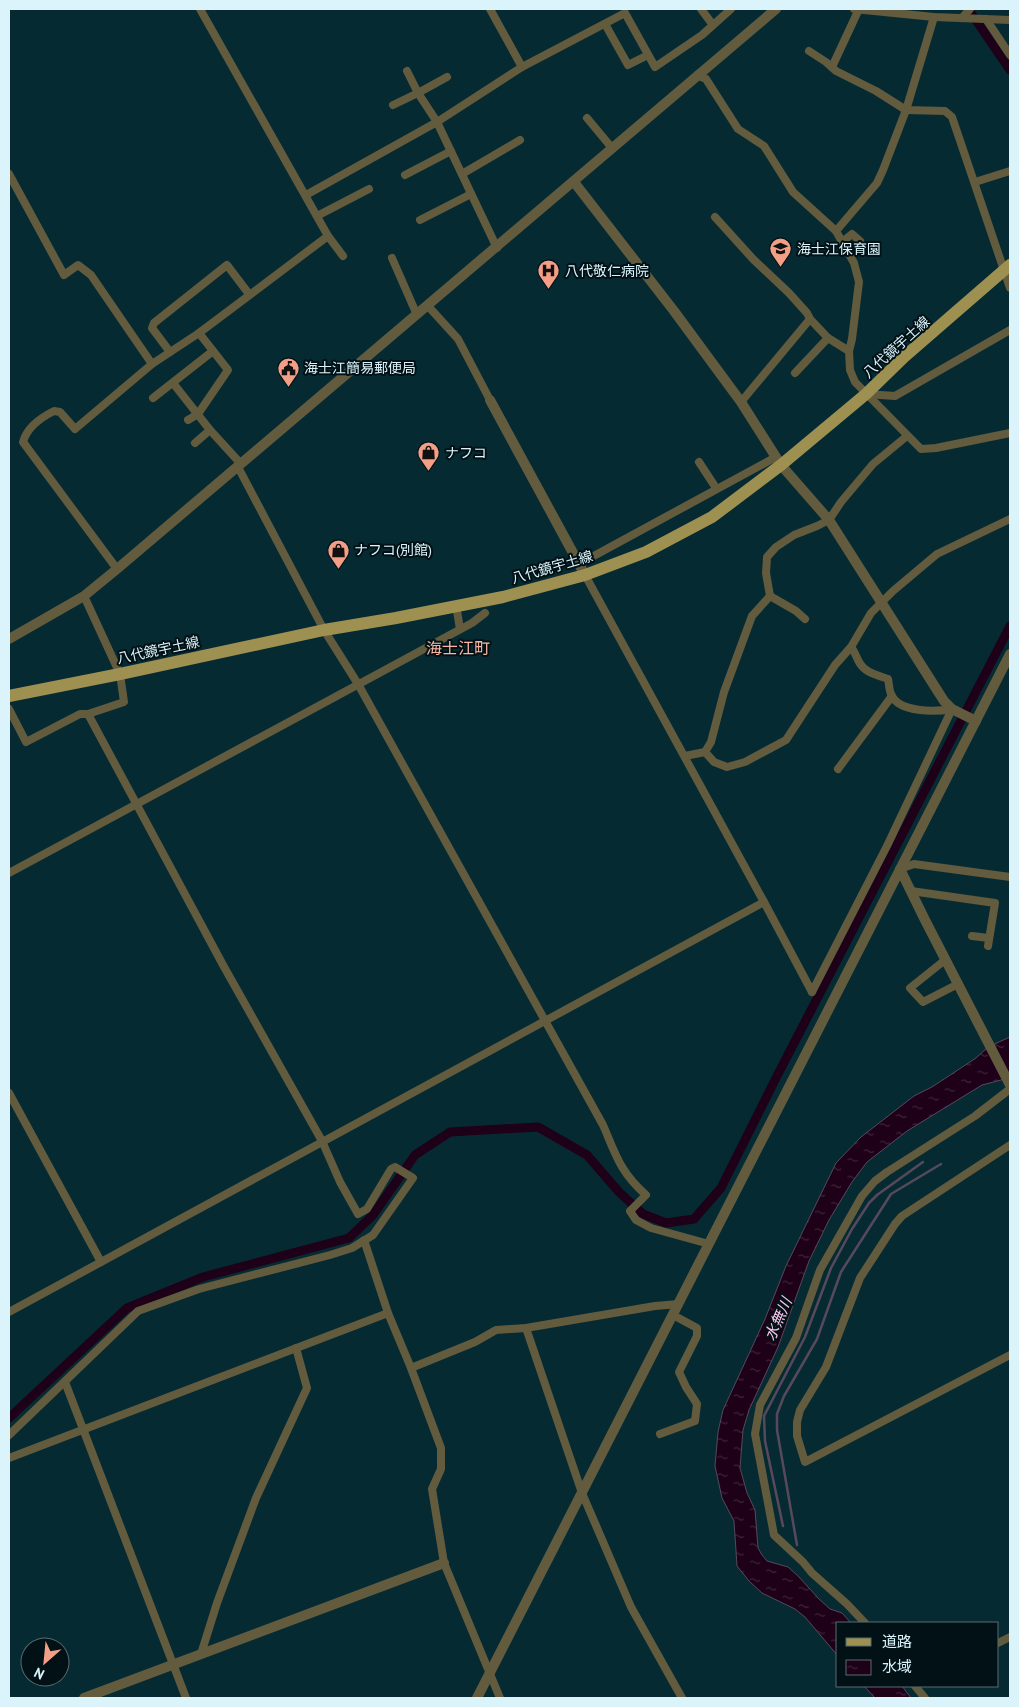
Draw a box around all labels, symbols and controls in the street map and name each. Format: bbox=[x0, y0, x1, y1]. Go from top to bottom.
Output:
school or university icon: 海士江保育園 bbox=[769, 237, 793, 268]
place label: 海士江保育園 bbox=[797, 240, 881, 258]
hospital icon: 八代敬仁病院 bbox=[537, 259, 561, 290]
place label: 八代敬仁病院 bbox=[565, 262, 649, 280]
street label: 八代鏡宇土線 bbox=[859, 312, 933, 382]
public building icon: 海士江簡易郵便局 bbox=[276, 356, 300, 387]
place label: 海士江簡易郵便局 bbox=[304, 359, 416, 377]
shop icon: ナフコ bbox=[417, 441, 441, 472]
place label: ナフコ bbox=[445, 444, 487, 462]
shop icon: ナフコ(別館) bbox=[326, 538, 350, 569]
place label: ナフコ(別館) bbox=[354, 541, 432, 559]
street label: 八代鏡宇土線 bbox=[509, 547, 595, 587]
street label: 八代鏡宇土線 bbox=[115, 632, 201, 668]
district label: 海士江町 bbox=[426, 638, 490, 658]
water label: 水無川 bbox=[760, 1293, 797, 1343]
legend bbox=[836, 1622, 999, 1687]
text: 道路 bbox=[882, 1632, 912, 1651]
north arrow bbox=[20, 1637, 70, 1687]
text: 水域 bbox=[882, 1657, 912, 1676]
text: N bbox=[31, 1663, 47, 1684]

